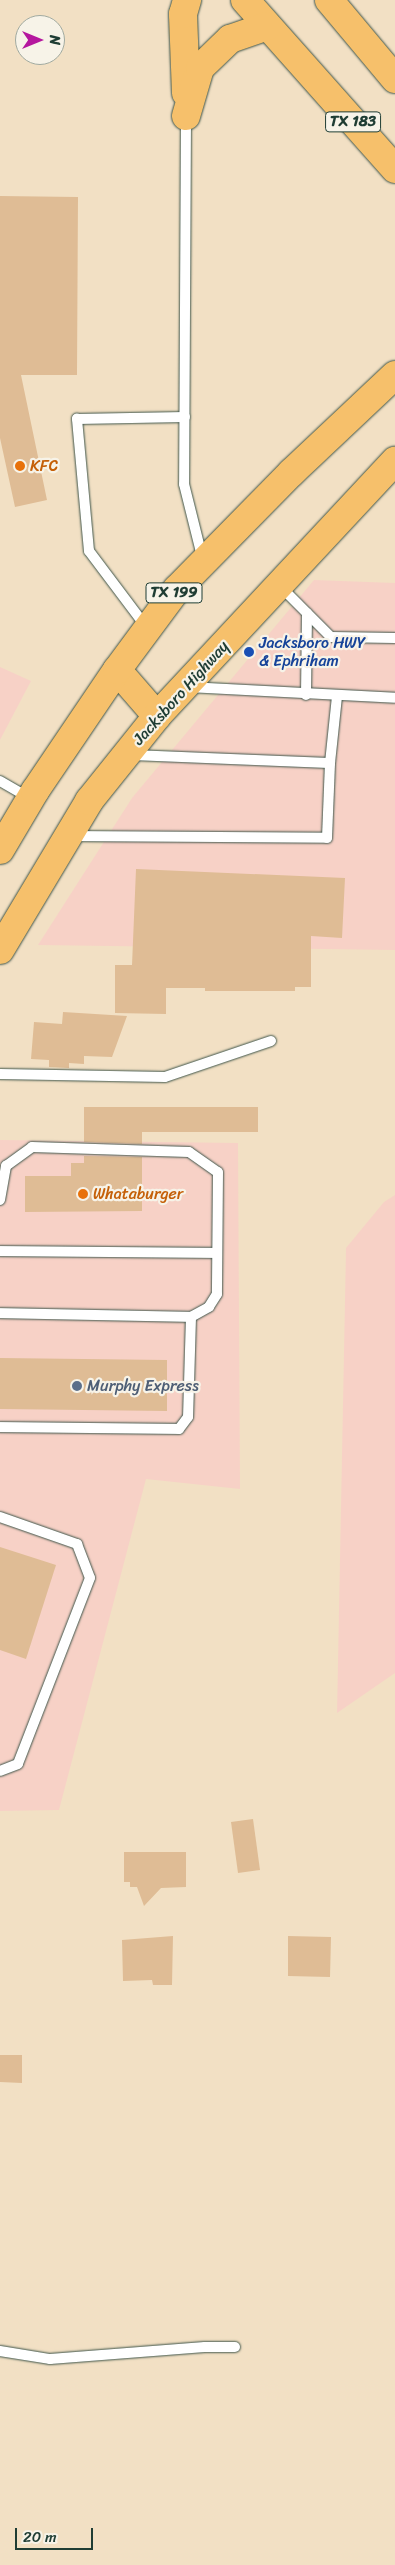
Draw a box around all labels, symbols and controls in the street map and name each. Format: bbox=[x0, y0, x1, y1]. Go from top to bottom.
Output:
north arrow bbox=[15, 15, 65, 65]
text: N bbox=[42, 35, 67, 45]
road number: TX 183 bbox=[324, 110, 382, 134]
place label: KFC bbox=[30, 456, 58, 476]
marker: KFC bbox=[14, 460, 26, 472]
road number: TX 199 bbox=[145, 580, 203, 606]
place label: Jacksboro HWY & Ephriham bbox=[259, 633, 366, 671]
street label: Jacksboro Highway bbox=[129, 637, 233, 749]
marker: Jacksboro HWY & Ephriham bbox=[243, 646, 255, 658]
place label: Whataburger bbox=[93, 1184, 183, 1204]
marker: Whataburger bbox=[77, 1188, 89, 1200]
place label: Murphy Express bbox=[87, 1376, 199, 1396]
marker: Murphy Express bbox=[71, 1380, 83, 1392]
scale bar bbox=[18, 2518, 95, 2550]
text: 20 m bbox=[23, 2524, 57, 2550]

